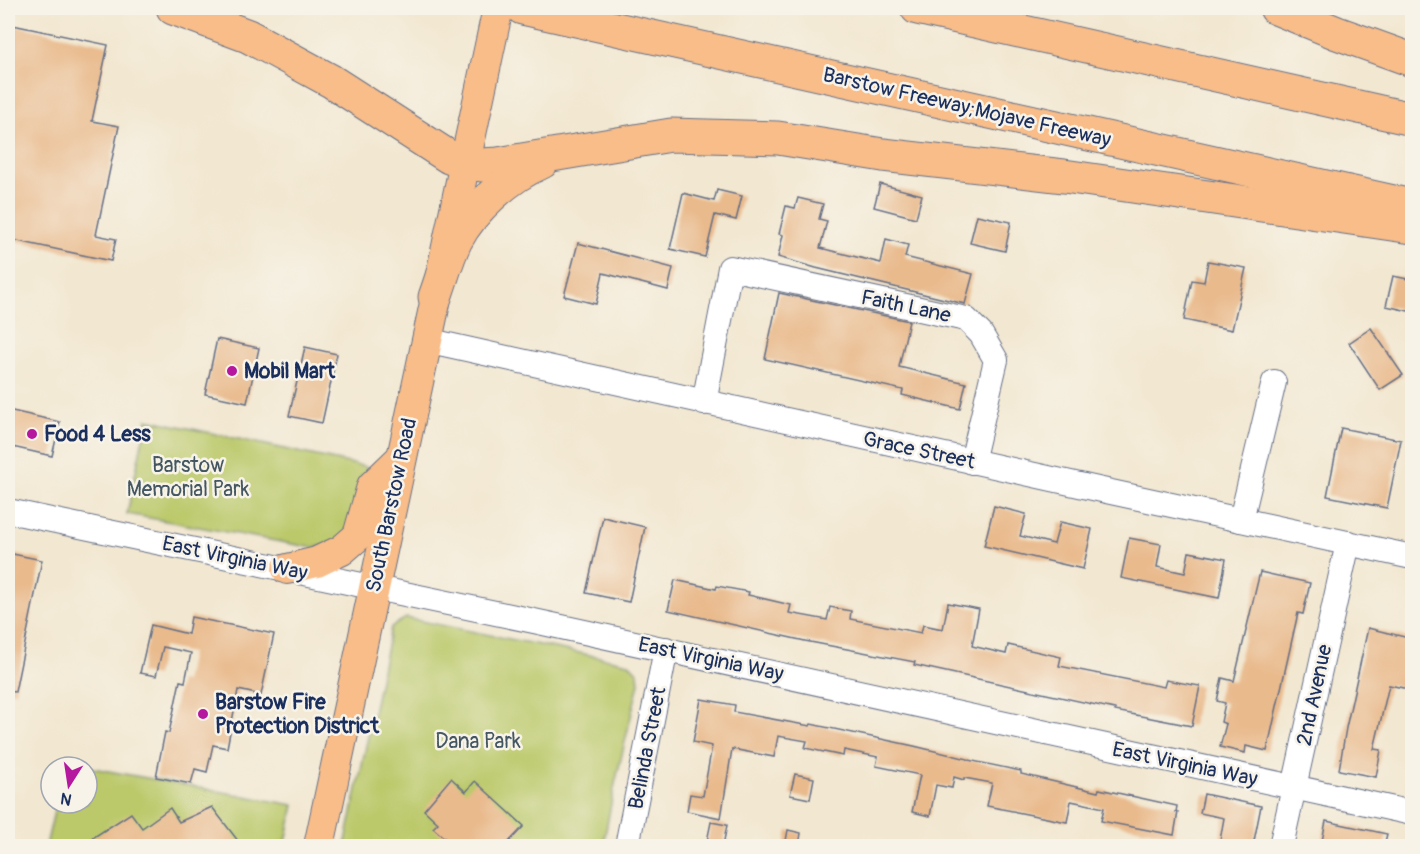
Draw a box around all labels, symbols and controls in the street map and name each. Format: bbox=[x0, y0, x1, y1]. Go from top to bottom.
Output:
street label: Barstow Freeway;Mojave Freeway bbox=[820, 61, 1114, 154]
street label: Faith Lane bbox=[859, 284, 954, 329]
place label: Mobil Mart bbox=[244, 358, 335, 385]
marker: Mobil Mart bbox=[225, 364, 239, 378]
street label: South Barstow Road bbox=[360, 416, 423, 595]
place label: Food 4 Less bbox=[44, 421, 151, 448]
street label: Grace Street bbox=[860, 425, 978, 476]
marker: Food 4 Less bbox=[25, 427, 39, 441]
park label: Barstow Memorial Park bbox=[127, 452, 249, 503]
street label: East Virginia Way bbox=[160, 530, 310, 587]
street label: East Virginia Way bbox=[636, 631, 786, 688]
street label: 2nd Avenue bbox=[1291, 641, 1339, 748]
street label: Belinda Street bbox=[622, 684, 673, 812]
place label: Barstow Fire Protection District bbox=[215, 689, 379, 740]
marker: Barstow Fire Protection District bbox=[196, 707, 210, 721]
park label: Dana Park bbox=[435, 728, 521, 755]
street label: East Virginia Way bbox=[1110, 736, 1260, 793]
north arrow bbox=[39, 755, 99, 815]
text: N bbox=[59, 788, 73, 810]

